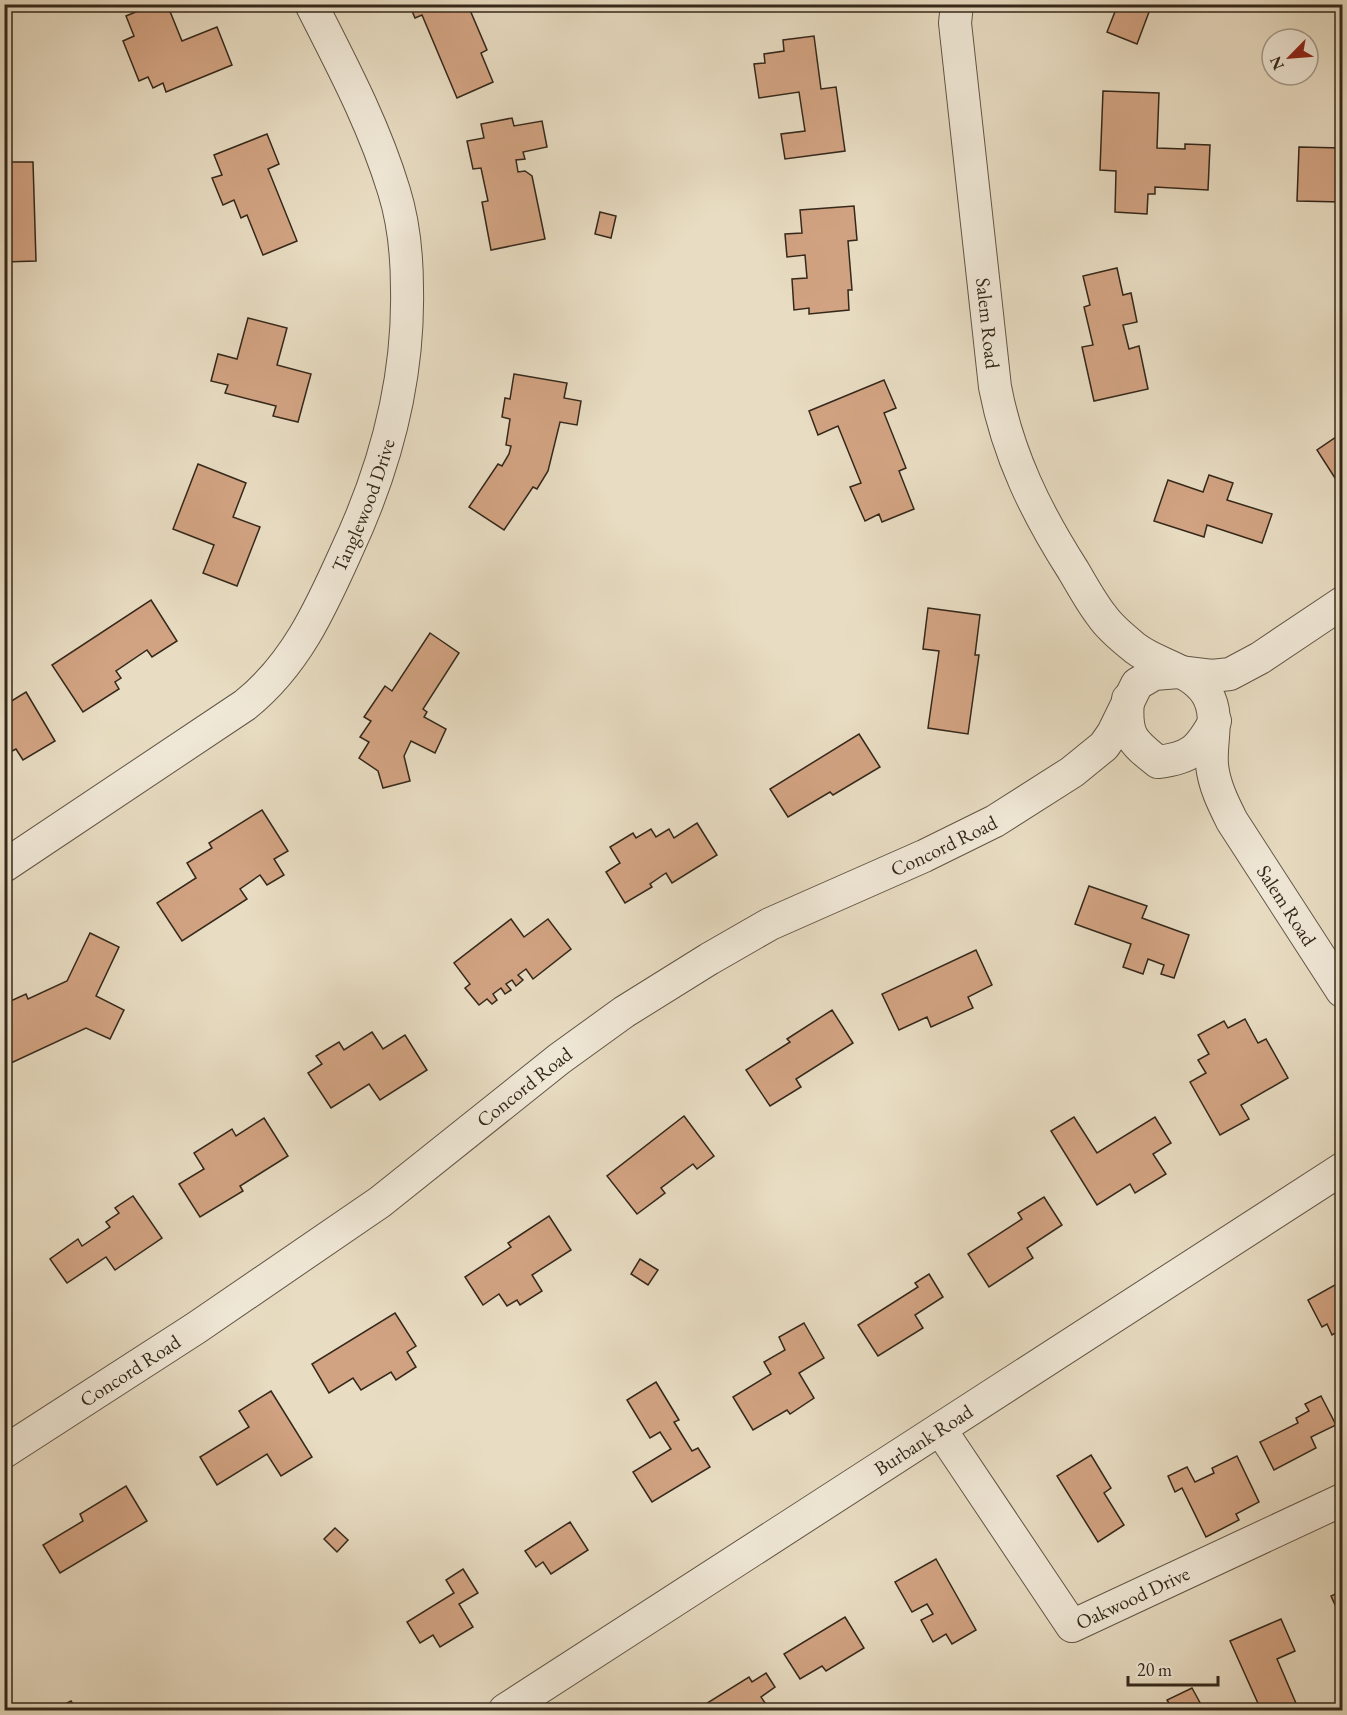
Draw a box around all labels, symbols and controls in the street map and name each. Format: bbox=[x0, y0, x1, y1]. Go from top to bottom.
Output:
north arrow bbox=[1260, 27, 1320, 87]
text: N bbox=[1265, 53, 1289, 73]
street label: Salem Road bbox=[970, 276, 1006, 371]
street label: Tanglewood Drive bbox=[326, 436, 401, 576]
street label: Concord Road bbox=[887, 809, 1002, 882]
street label: Salem Road bbox=[1251, 860, 1323, 951]
street label: Concord Road bbox=[471, 1040, 578, 1133]
street label: Concord Road bbox=[75, 1328, 186, 1413]
street label: Burbank Road bbox=[869, 1398, 978, 1481]
street label: Oakwood Drive bbox=[1072, 1560, 1194, 1635]
scale bar bbox=[1128, 1649, 1218, 1687]
text: 20 m bbox=[1137, 1658, 1172, 1681]

